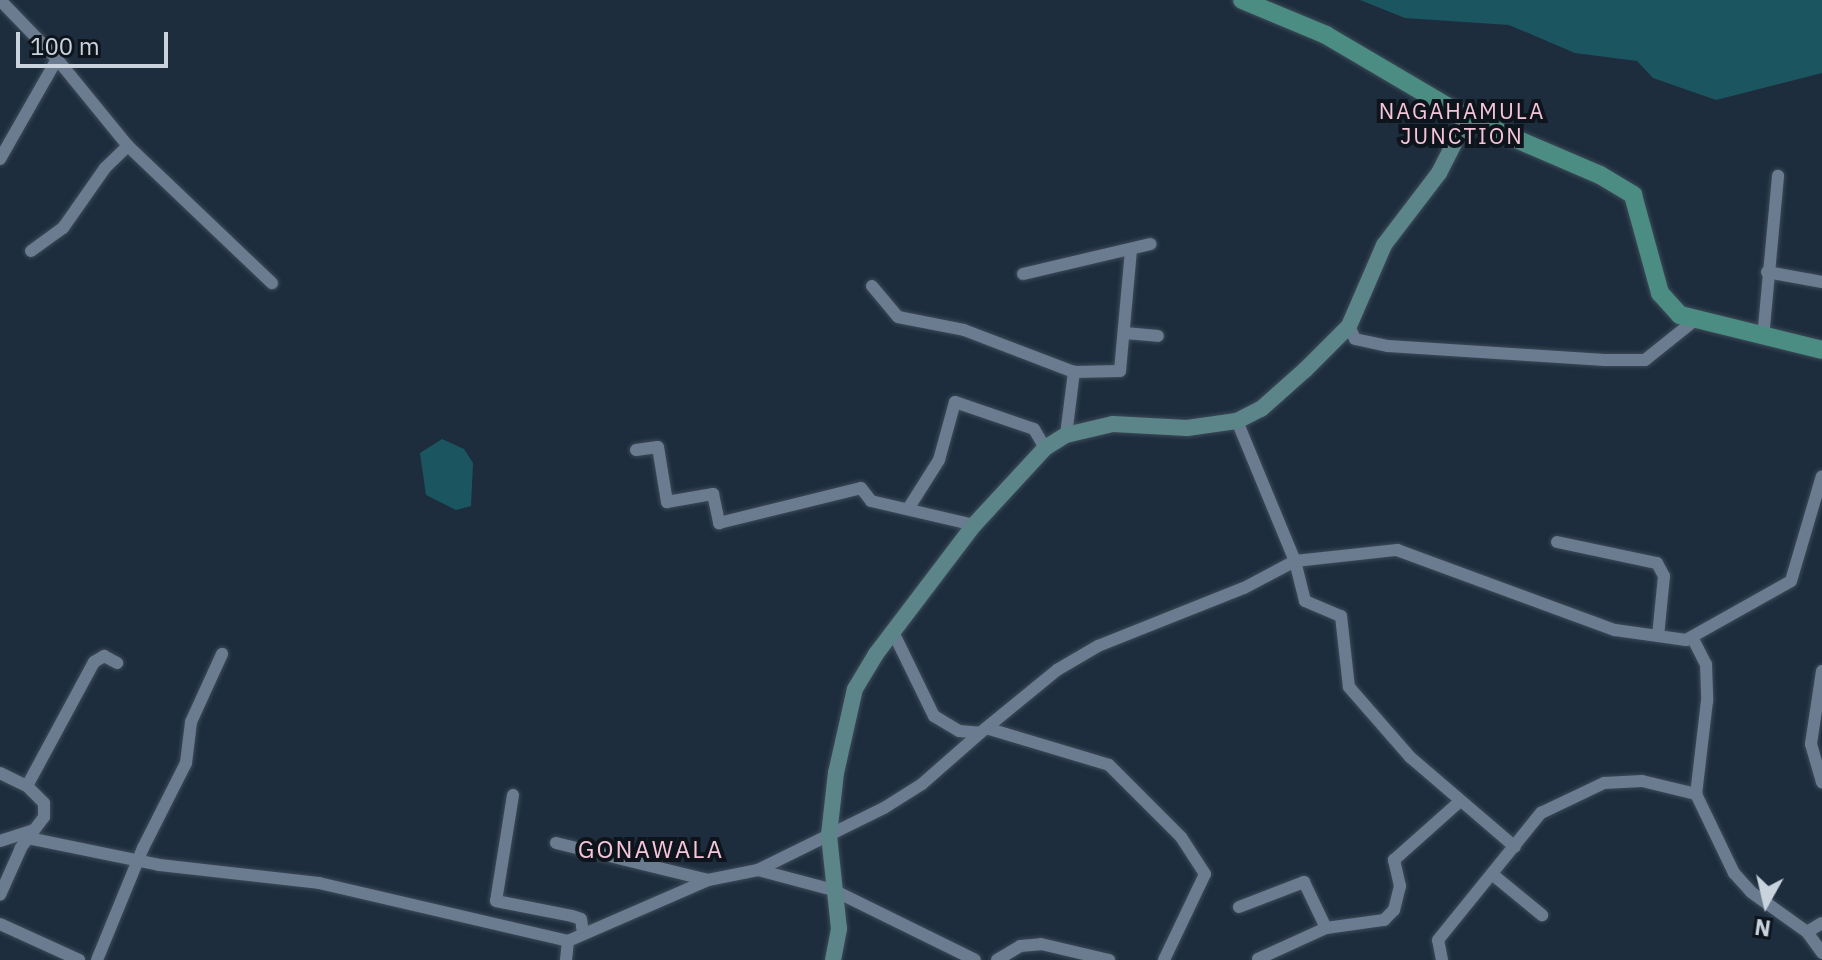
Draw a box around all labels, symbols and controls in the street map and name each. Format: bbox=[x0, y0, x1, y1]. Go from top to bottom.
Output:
scale bar bbox=[20, 16, 172, 66]
text: 100 m bbox=[30, 30, 100, 62]
district label: NAGAHAMULA JUNCTION bbox=[1379, 97, 1545, 148]
district label: GONAWALA bbox=[578, 836, 724, 864]
north arrow bbox=[1726, 864, 1806, 944]
text: N bbox=[1753, 913, 1772, 944]

